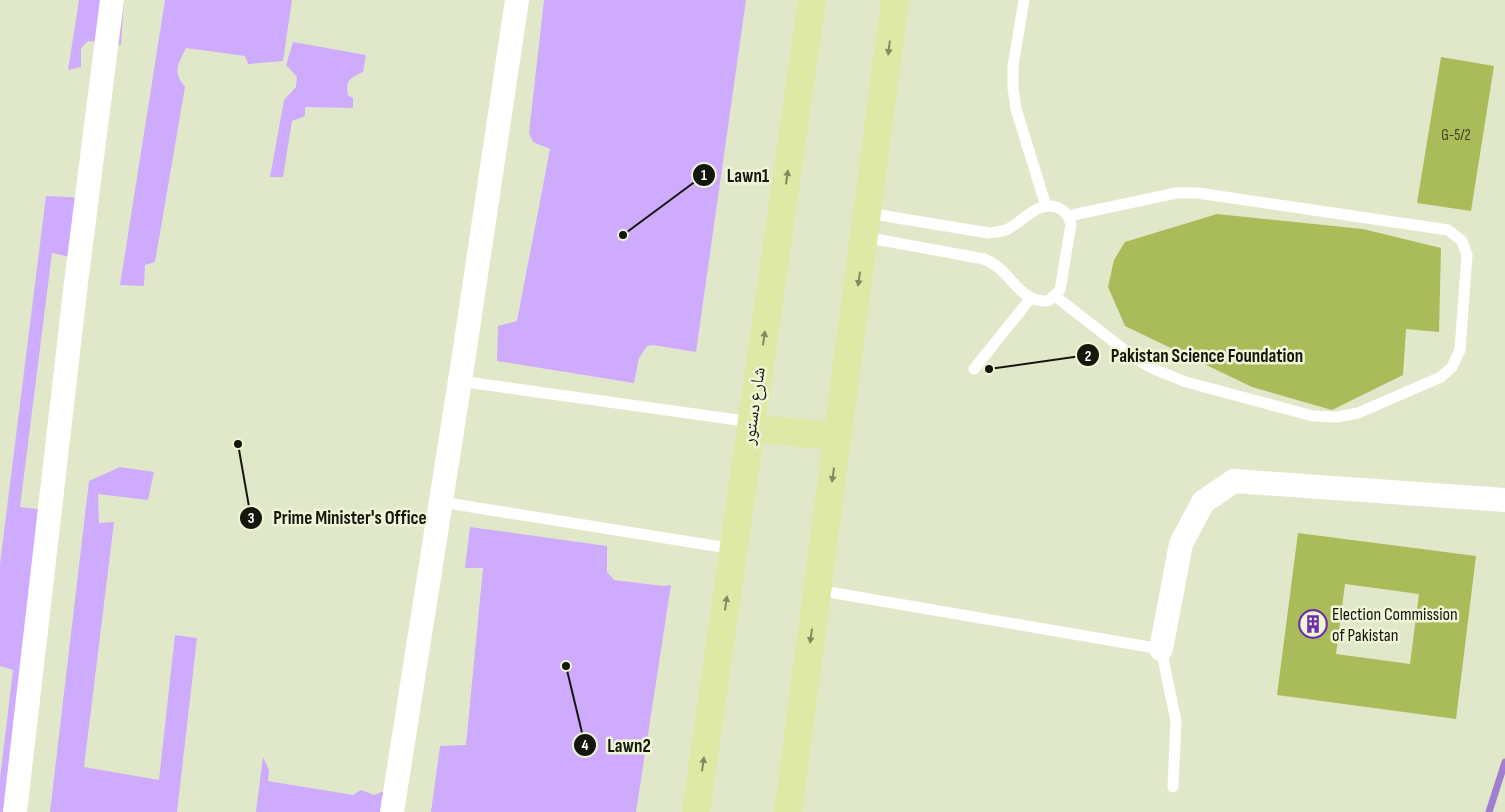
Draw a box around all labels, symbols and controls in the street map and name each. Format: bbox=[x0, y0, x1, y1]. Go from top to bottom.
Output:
one-way arrow bbox=[885, 41, 893, 57]
house number: G-5/2 bbox=[1441, 126, 1471, 145]
callout: Lawn1 bbox=[692, 158, 779, 192]
text: Lawn1 bbox=[727, 165, 770, 188]
text: 1 bbox=[701, 166, 707, 185]
one-way arrow bbox=[783, 169, 791, 185]
one-way arrow bbox=[854, 271, 862, 287]
one-way arrow bbox=[760, 330, 768, 346]
callout: Pakistan Science Foundation bbox=[1076, 338, 1313, 372]
text: Pakistan Science Foundation bbox=[1111, 345, 1303, 368]
text: 2 bbox=[1085, 347, 1091, 366]
street label: شارع دستور bbox=[738, 366, 770, 447]
one-way arrow bbox=[829, 467, 837, 483]
callout: Prime Minister's Office bbox=[238, 501, 437, 535]
text: Prime Minister's Office bbox=[273, 507, 427, 530]
text: 3 bbox=[248, 509, 255, 528]
one-way arrow bbox=[722, 595, 730, 611]
place label: Election Commission of Pakistan bbox=[1332, 604, 1458, 646]
building icon: Election Commission of Pakistan bbox=[1298, 609, 1328, 639]
one-way arrow bbox=[807, 628, 815, 644]
callout: Lawn2 bbox=[572, 728, 661, 762]
text: Lawn2 bbox=[607, 735, 651, 758]
text: 4 bbox=[582, 736, 589, 755]
one-way arrow bbox=[699, 755, 707, 771]

